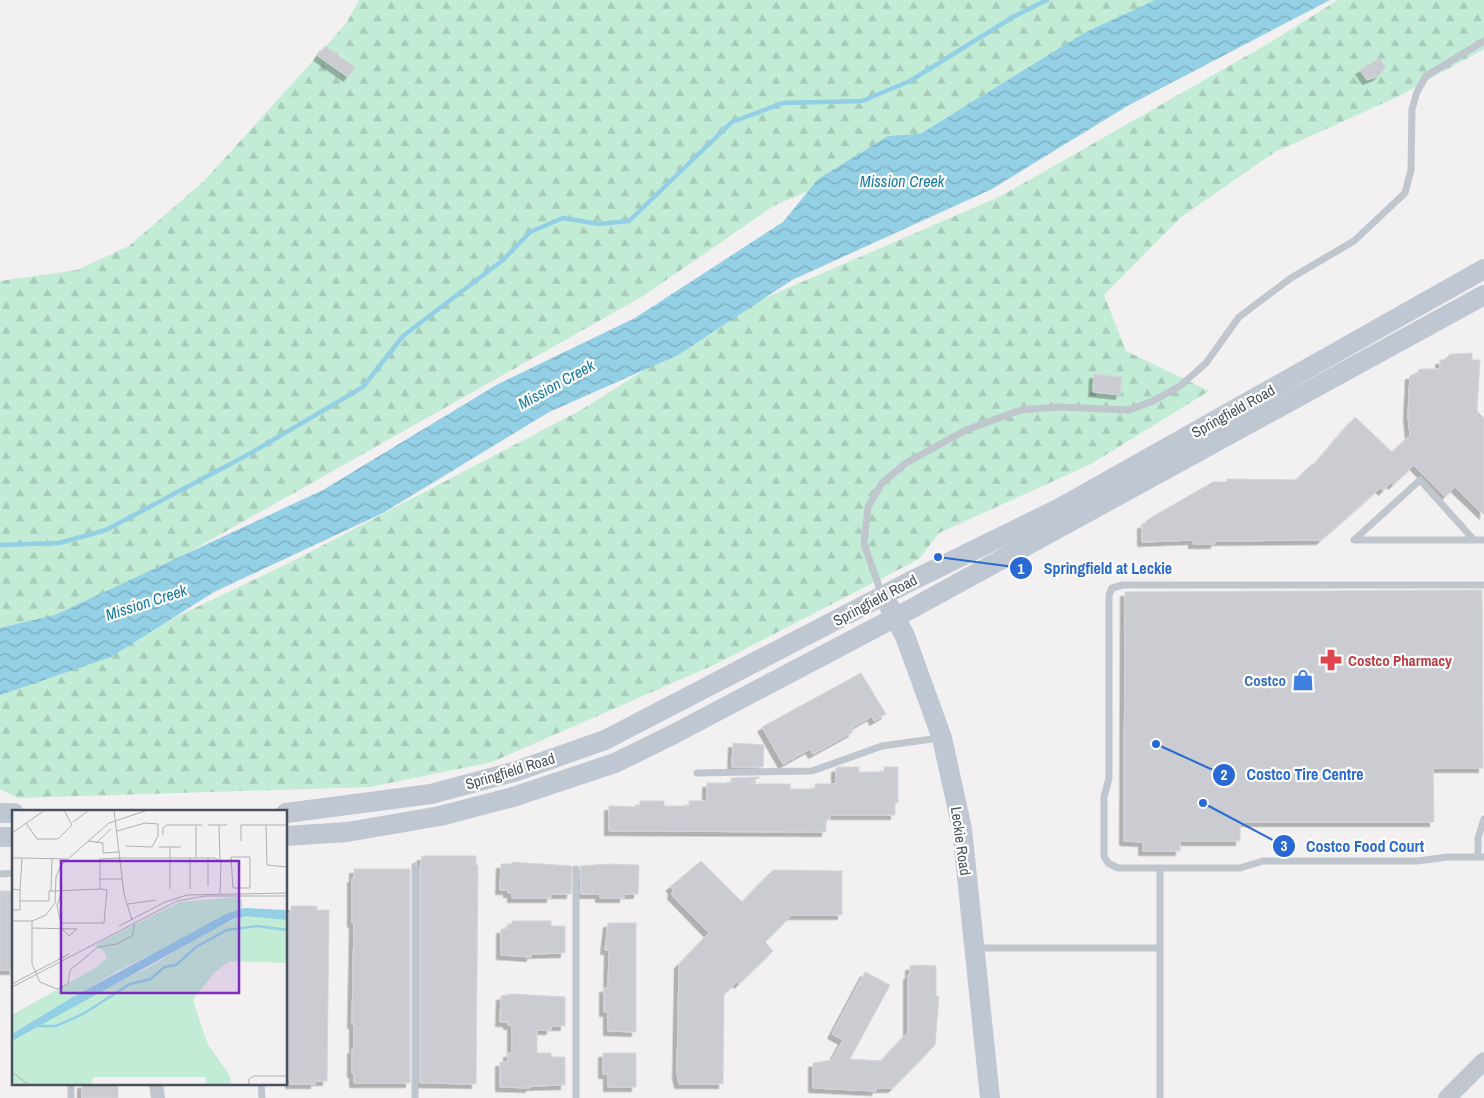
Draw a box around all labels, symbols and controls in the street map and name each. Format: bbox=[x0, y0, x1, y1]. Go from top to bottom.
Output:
water label: Mission Creek bbox=[860, 170, 945, 192]
water label: Mission Creek bbox=[514, 354, 599, 414]
street label: Springfield Road bbox=[1188, 379, 1278, 443]
callout: Springfield at Leckie bbox=[1009, 553, 1182, 584]
text: Springfield at Leckie bbox=[1044, 557, 1172, 579]
text: 1 bbox=[1018, 558, 1025, 579]
street label: Springfield Road bbox=[829, 569, 921, 631]
water label: Mission Creek bbox=[102, 578, 190, 626]
pharmacy icon: Costco Pharmacy bbox=[1318, 647, 1344, 673]
place label: Costco Pharmacy bbox=[1348, 650, 1452, 671]
shop icon: Costco bbox=[1290, 667, 1316, 693]
place label: Costco bbox=[1244, 670, 1286, 691]
street label: Springfield Road bbox=[463, 747, 557, 795]
callout: Costco Tire Centre bbox=[1211, 759, 1374, 790]
text: Costco Tire Centre bbox=[1246, 763, 1364, 785]
text: 2 bbox=[1221, 764, 1228, 785]
street label: Leckie Road bbox=[946, 805, 976, 877]
inset map bbox=[12, 810, 288, 1086]
callout: Costco Food Court bbox=[1271, 831, 1434, 862]
text: 3 bbox=[1281, 835, 1288, 856]
text: Costco Food Court bbox=[1306, 835, 1425, 857]

